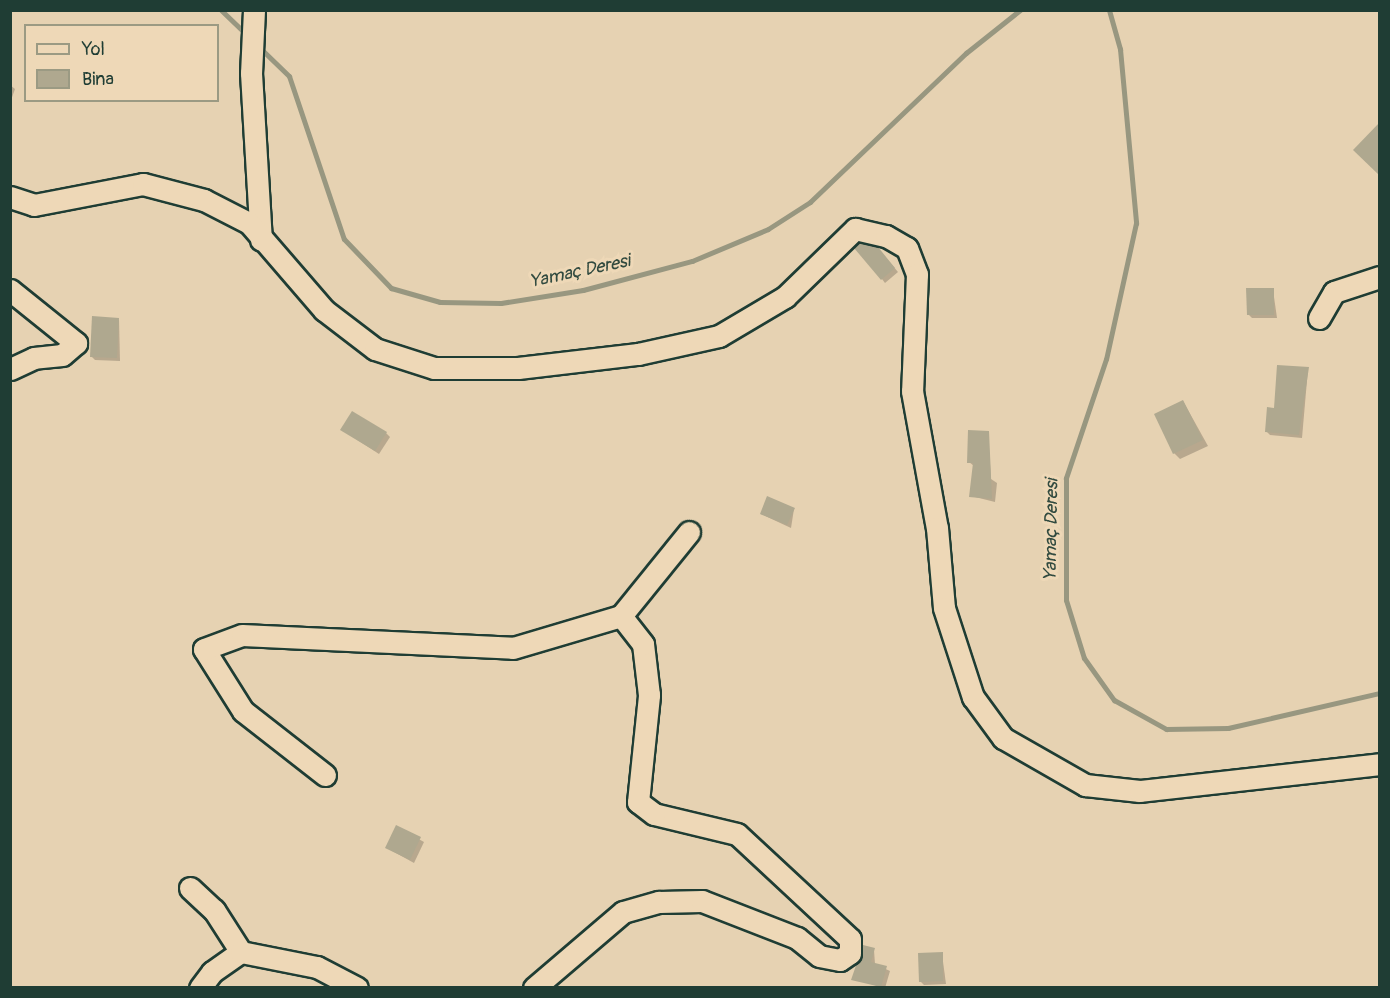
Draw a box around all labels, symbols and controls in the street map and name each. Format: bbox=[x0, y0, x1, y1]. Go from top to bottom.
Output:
legend bbox=[24, 24, 219, 102]
text: Yol bbox=[82, 38, 105, 61]
text: Bina bbox=[82, 68, 114, 91]
water label: Yamaç Deresi bbox=[528, 251, 632, 293]
water label: Yamaç Deresi bbox=[1040, 479, 1064, 581]

